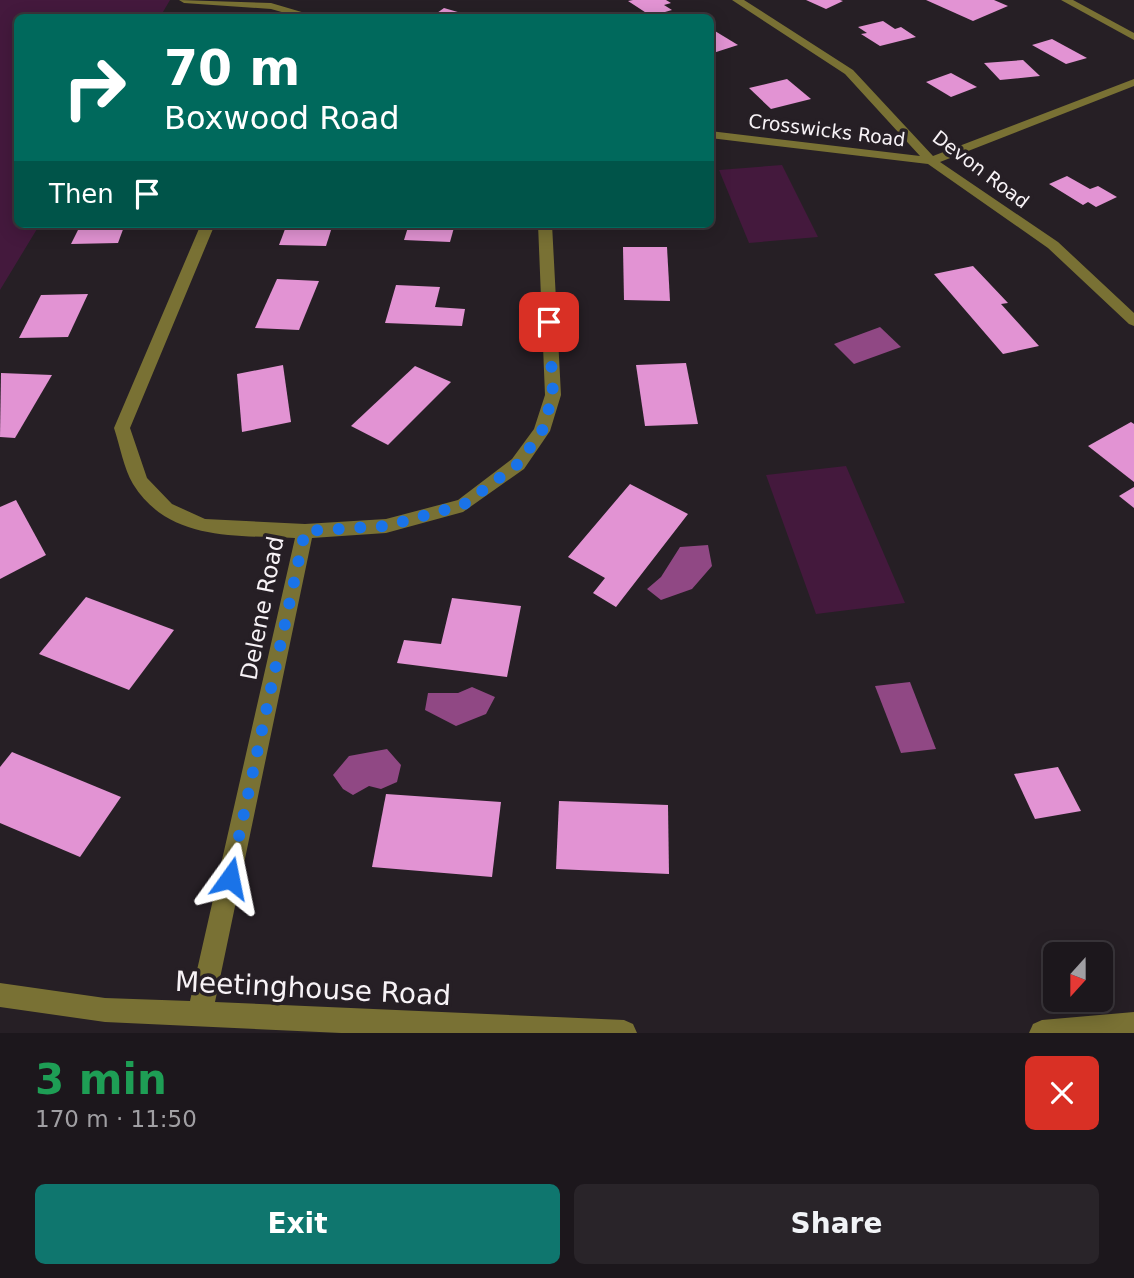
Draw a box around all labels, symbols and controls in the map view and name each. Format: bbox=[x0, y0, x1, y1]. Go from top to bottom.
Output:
text: 70 m bbox=[164, 40, 300, 97]
icon: right bbox=[49, 42, 140, 133]
text: Boxwood Road bbox=[164, 99, 400, 137]
street label: Crosswicks Road bbox=[747, 109, 907, 151]
street label: Devon Road bbox=[928, 126, 1034, 212]
icon: arrive bbox=[128, 175, 166, 213]
text: Then bbox=[49, 179, 114, 209]
pin bbox=[519, 292, 579, 352]
icon: arrive bbox=[530, 303, 568, 341]
street label: Delene Road bbox=[235, 534, 289, 682]
position arrow bbox=[193, 841, 267, 915]
north arrow bbox=[1043, 942, 1113, 1012]
map controls bbox=[1043, 942, 1113, 1012]
street label: Meetinghouse Road bbox=[174, 965, 452, 1012]
text: 3 min bbox=[35, 1055, 167, 1104]
button: close bbox=[1025, 1056, 1099, 1130]
text: 170 m · 11:50 bbox=[35, 1106, 197, 1132]
button: Exit bbox=[35, 1184, 560, 1264]
button: Share bbox=[574, 1184, 1099, 1264]

